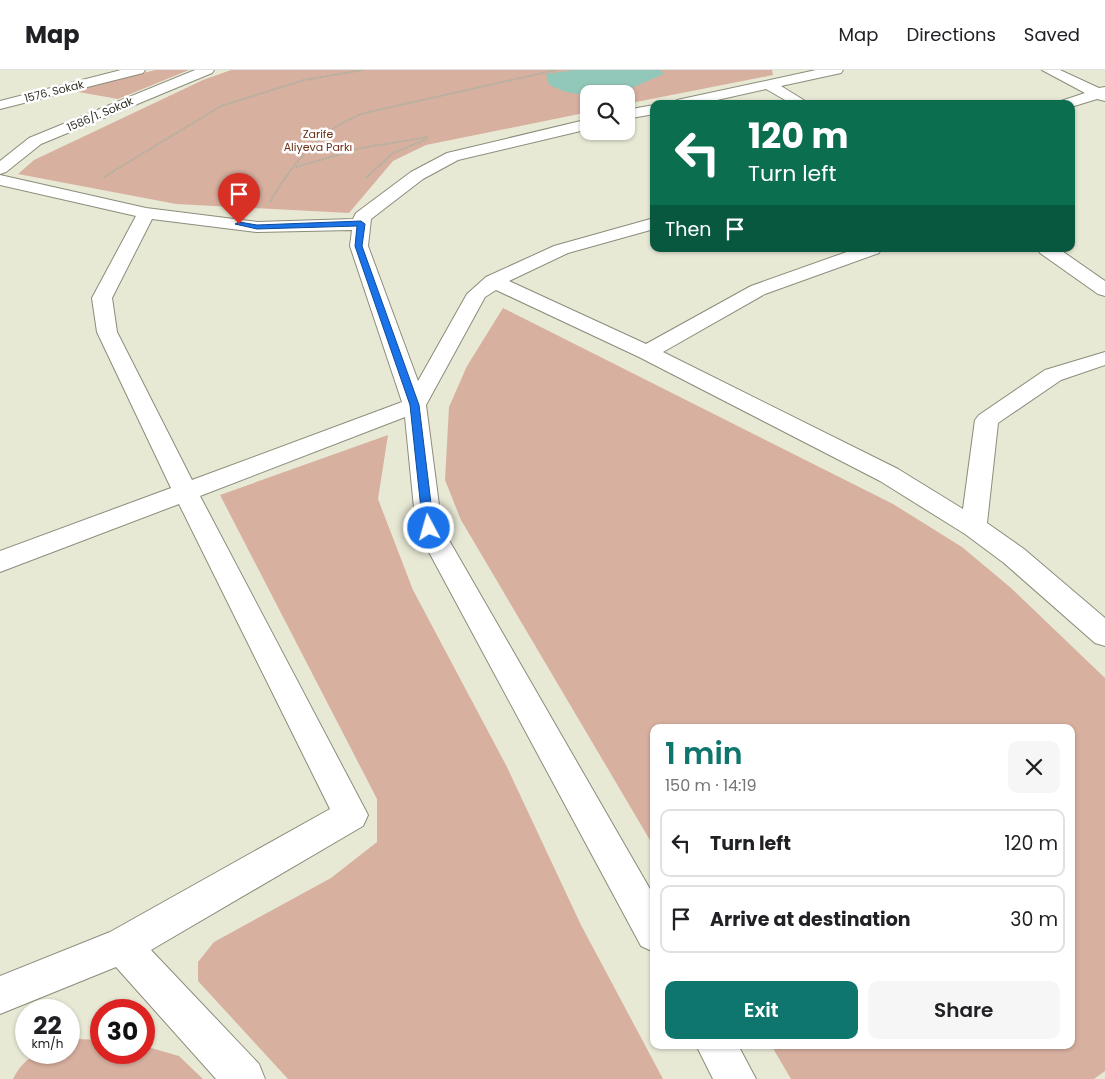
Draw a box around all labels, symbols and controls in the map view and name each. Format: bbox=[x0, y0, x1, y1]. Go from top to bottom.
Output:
text: Map bbox=[25, 18, 80, 51]
text: Map bbox=[839, 22, 878, 47]
text: Directions bbox=[906, 22, 996, 47]
text: Saved bbox=[1024, 22, 1080, 47]
street label: 1576. Sokak bbox=[23, 76, 86, 106]
map controls bbox=[580, 85, 635, 140]
button: search bbox=[580, 85, 635, 140]
street label: 1586/1. Sokak bbox=[64, 93, 136, 135]
text: 120 m bbox=[748, 111, 848, 160]
icon: left bbox=[665, 120, 730, 185]
park label: Zarife Aliyeva Parkı bbox=[284, 126, 352, 155]
text: Turn left bbox=[748, 158, 836, 189]
pin bbox=[218, 173, 260, 224]
icon: arrive bbox=[225, 180, 253, 208]
icon: arrive bbox=[721, 215, 749, 243]
text: Then bbox=[665, 216, 711, 243]
position arrow bbox=[402, 501, 454, 553]
text: 1 min bbox=[665, 732, 743, 775]
button: close bbox=[1008, 741, 1060, 793]
text: 150 m · 14:19 bbox=[665, 774, 757, 797]
icon: left bbox=[667, 829, 695, 857]
text: Turn left bbox=[710, 830, 791, 857]
text: 120 m bbox=[1004, 830, 1058, 857]
icon: arrive bbox=[667, 905, 695, 933]
text: Arrive at destination bbox=[710, 906, 911, 933]
text: 30 m bbox=[1010, 906, 1058, 933]
button: Exit bbox=[665, 981, 858, 1039]
button: Share bbox=[868, 981, 1060, 1039]
speed limit sign: 30 bbox=[90, 999, 155, 1064]
text: 22 bbox=[33, 1008, 62, 1043]
text: km/h bbox=[32, 1035, 63, 1052]

